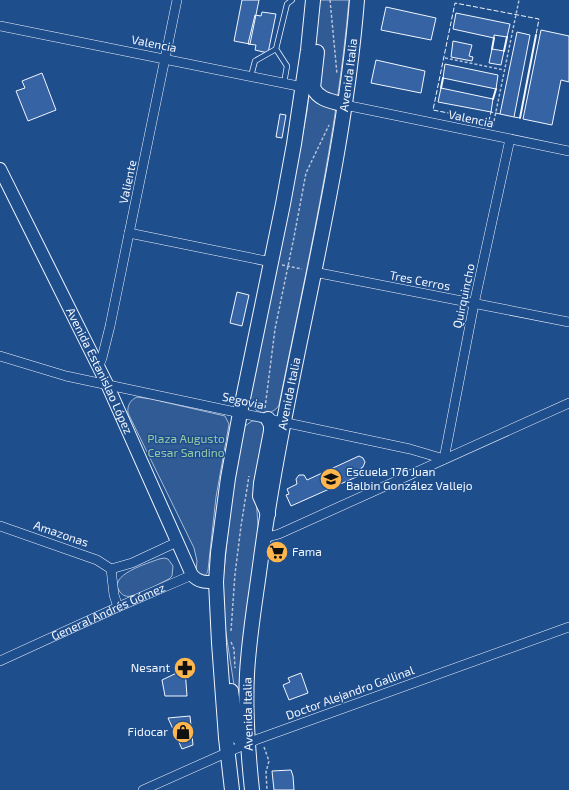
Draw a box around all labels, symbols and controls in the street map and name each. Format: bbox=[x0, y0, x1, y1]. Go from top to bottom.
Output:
street label: Valencia bbox=[130, 32, 178, 54]
street label: Avenida Italia bbox=[336, 38, 359, 112]
street label: Valencia bbox=[447, 106, 495, 130]
street label: Valiente bbox=[116, 159, 138, 205]
street label: Quirquincho bbox=[449, 262, 478, 330]
street label: Tres Cerros bbox=[389, 267, 452, 293]
street label: Avenida Estanislao López bbox=[64, 305, 136, 436]
street label: Avenida Italia bbox=[274, 356, 303, 431]
street label: Segovia bbox=[221, 389, 265, 411]
park label: Plaza Augusto Cesar Sandino bbox=[147, 431, 225, 459]
place label: Escuela 176 Juan Balbin González Vallejo bbox=[346, 464, 473, 493]
school or university icon: Escuela 176 Juan Balbin González Vallejo bbox=[318, 466, 344, 492]
street label: Amazonas bbox=[32, 517, 91, 549]
supermarket icon: Fama bbox=[264, 539, 290, 565]
place label: Fama bbox=[292, 544, 322, 558]
street label: General Andrés Gómez bbox=[49, 579, 167, 643]
pharmacy icon: Nesant bbox=[172, 655, 198, 681]
place label: Nesant bbox=[131, 660, 170, 674]
street label: Doctor Alejandro Gallinal bbox=[284, 662, 416, 723]
street label: Avenida Italia bbox=[239, 677, 255, 751]
shop icon: Fidocar bbox=[170, 719, 196, 745]
place label: Fidocar bbox=[128, 724, 168, 738]

